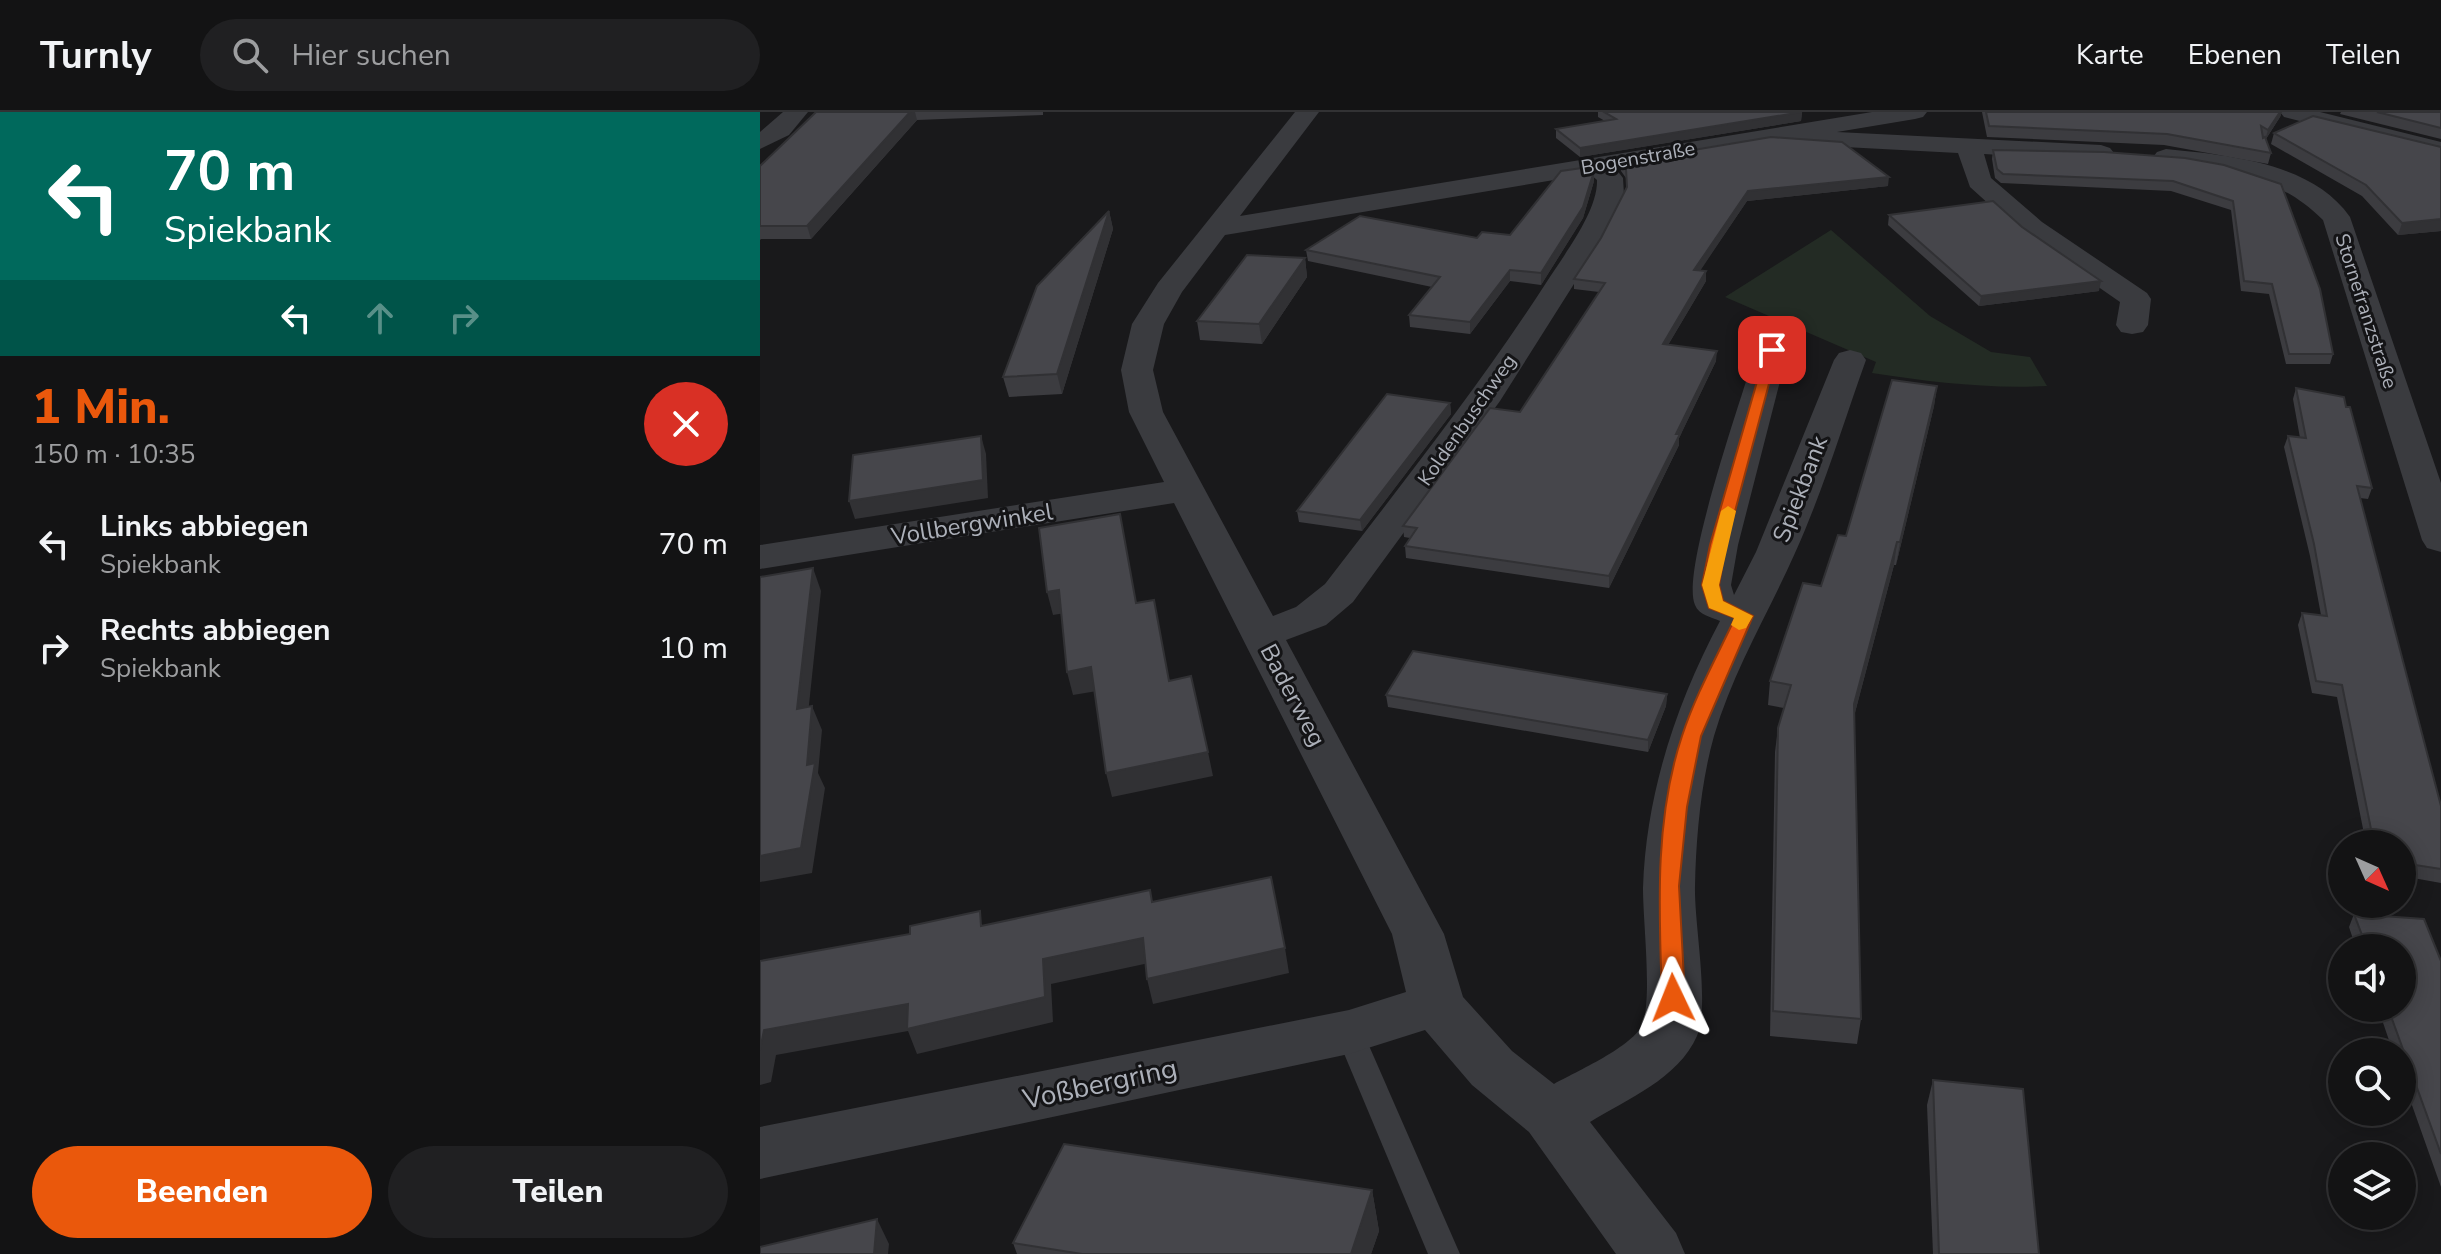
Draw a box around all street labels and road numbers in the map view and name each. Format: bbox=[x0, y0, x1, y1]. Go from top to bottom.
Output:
street label: Bogenstraße bbox=[1579, 135, 1697, 181]
street label: Stornefranzstraße bbox=[2328, 230, 2404, 392]
street label: Koldenbuschweg bbox=[1412, 349, 1522, 491]
street label: Spiekbank bbox=[1765, 430, 1835, 547]
street label: Vollbergwinkel bbox=[888, 495, 1055, 553]
street label: Baderweg bbox=[1253, 638, 1333, 752]
street label: Voßbergring bbox=[1018, 1049, 1181, 1119]

